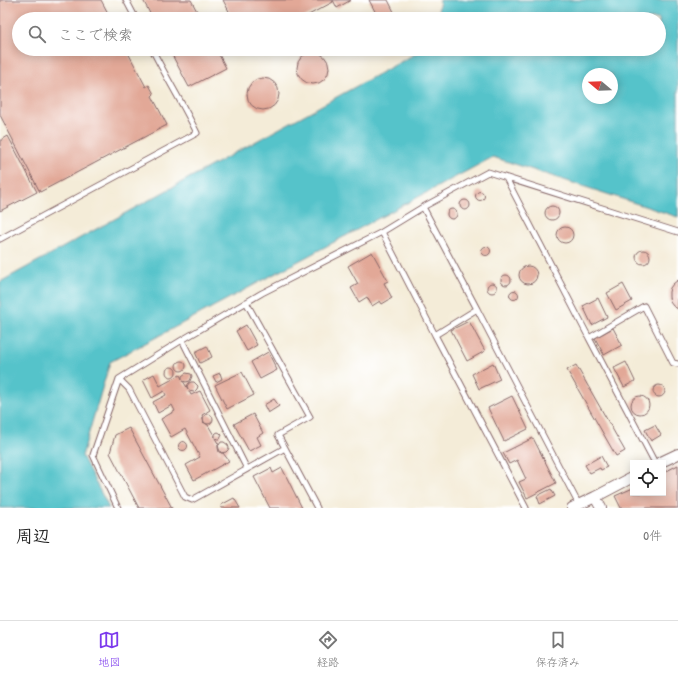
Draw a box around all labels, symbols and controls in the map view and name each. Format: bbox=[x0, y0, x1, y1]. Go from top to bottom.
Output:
search box bbox=[12, 12, 666, 56]
icon: search bbox=[26, 23, 48, 45]
text: ここで検索 bbox=[58, 24, 133, 45]
north arrow bbox=[582, 68, 618, 104]
map controls bbox=[630, 460, 666, 496]
button: locate bbox=[630, 460, 666, 496]
text: 周辺 bbox=[16, 524, 50, 547]
text: 0件 bbox=[643, 526, 662, 544]
tab: 地図 bbox=[98, 629, 120, 669]
tab: 経路 bbox=[317, 629, 339, 669]
tab: 保存済み bbox=[536, 629, 580, 669]

